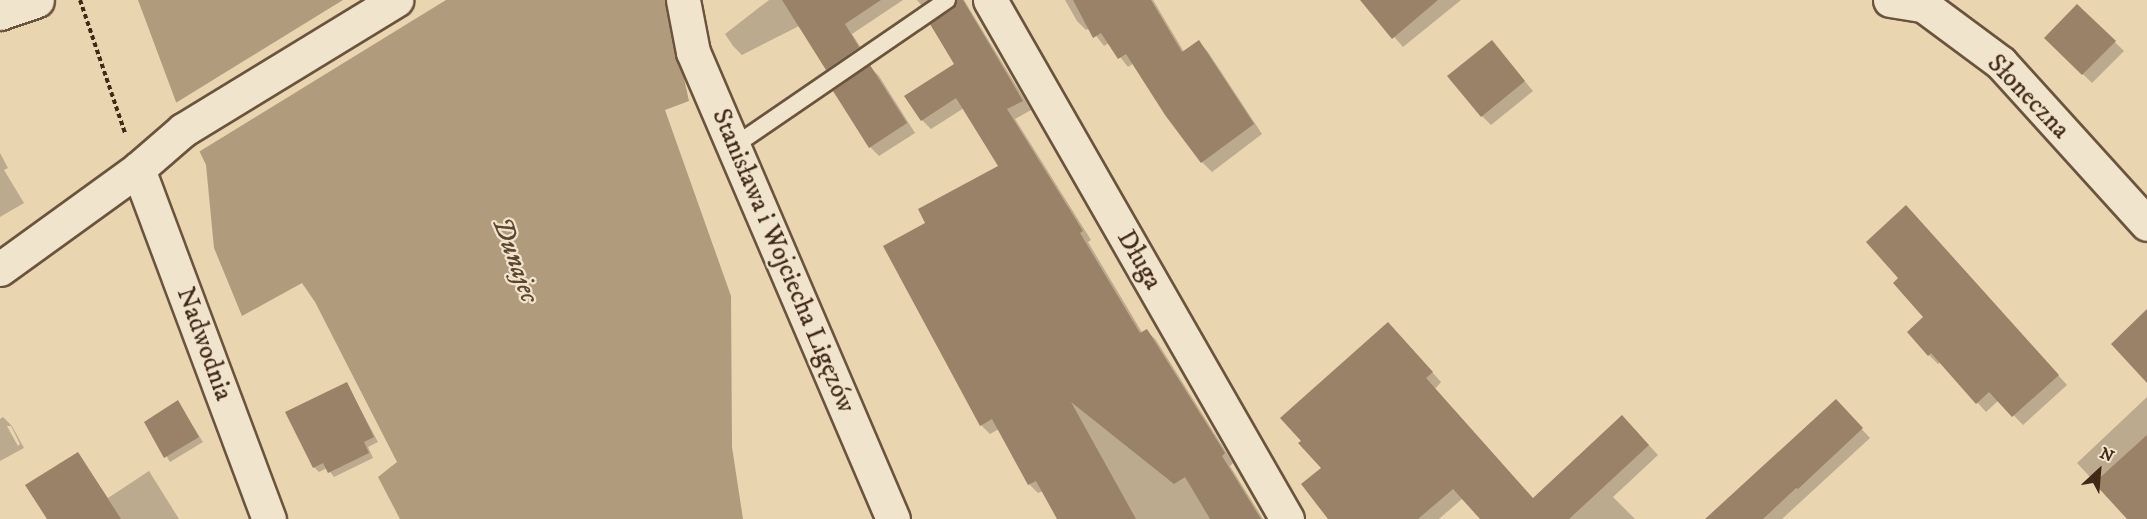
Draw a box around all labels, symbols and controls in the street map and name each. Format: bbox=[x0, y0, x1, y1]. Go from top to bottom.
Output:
street label: Słoneczna bbox=[1980, 48, 2076, 146]
street label: Stanisława i Wojciecha Ligęzów bbox=[705, 104, 861, 418]
water label: Dunajec bbox=[485, 213, 545, 307]
street label: Długa bbox=[1110, 225, 1168, 295]
street label: Nadwodnia bbox=[169, 283, 239, 405]
north arrow bbox=[2069, 441, 2129, 501]
text: N bbox=[2097, 443, 2117, 467]

